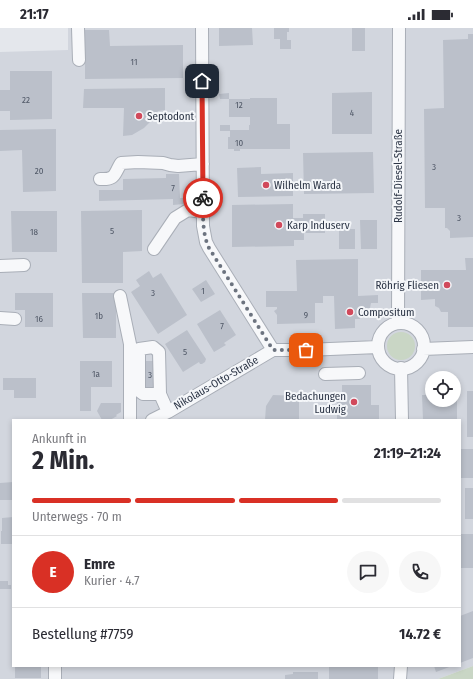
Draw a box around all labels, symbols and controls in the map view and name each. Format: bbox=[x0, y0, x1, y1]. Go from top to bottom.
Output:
text: 21:17 bbox=[20, 5, 49, 23]
house number: 11 bbox=[131, 57, 137, 67]
pin bbox=[185, 64, 219, 98]
icon: home bbox=[191, 70, 213, 92]
house number: 22 bbox=[22, 95, 30, 105]
house number: 12 bbox=[235, 100, 243, 110]
house number: 4 bbox=[350, 108, 355, 118]
place label: Septodont bbox=[147, 110, 194, 123]
marker: Septodont bbox=[134, 111, 144, 121]
street label: Rudolf-Diesel-Straße bbox=[392, 129, 405, 223]
house number: 10 bbox=[235, 138, 243, 148]
house number: 3 bbox=[432, 162, 436, 172]
house number: 20 bbox=[35, 166, 44, 176]
courier bbox=[183, 178, 223, 218]
place label: Wilhelm Warda bbox=[274, 179, 341, 192]
marker: Wilhelm Warda bbox=[261, 180, 271, 190]
house number: 7 bbox=[171, 183, 175, 193]
icon: bike bbox=[192, 187, 214, 209]
house number: 3 bbox=[457, 213, 461, 223]
place label: Karp Induserv bbox=[287, 219, 350, 232]
marker: Karp Induserv bbox=[274, 220, 284, 230]
house number: 5 bbox=[110, 226, 114, 236]
house number: 18 bbox=[30, 227, 39, 237]
place label: Röhrig Fliesen bbox=[375, 279, 439, 292]
marker: Röhrig Fliesen bbox=[442, 280, 452, 290]
house number: 1 bbox=[201, 286, 205, 296]
house number: 3 bbox=[151, 288, 155, 298]
place label: Compositum bbox=[358, 306, 415, 319]
marker: Compositum bbox=[345, 307, 355, 317]
house number: 9 bbox=[304, 310, 308, 320]
house number: 1b bbox=[95, 311, 103, 321]
house number: 16 bbox=[35, 314, 44, 324]
house number: 7 bbox=[220, 321, 224, 331]
pin bbox=[289, 333, 323, 367]
icon: bag bbox=[295, 339, 317, 361]
house number: 5 bbox=[183, 347, 187, 357]
street label: Nikolaus-Otto-Straße bbox=[171, 353, 261, 413]
house number: 1a bbox=[92, 369, 101, 379]
house number: 3 bbox=[148, 370, 152, 380]
map controls bbox=[425, 371, 461, 407]
button: locate bbox=[425, 371, 461, 407]
place label: Bedachungen Ludwig bbox=[285, 390, 347, 416]
marker: Bedachungen Ludwig bbox=[349, 397, 359, 407]
text: Ankunft in bbox=[32, 431, 87, 446]
text: 21:19–21:24 bbox=[374, 444, 441, 462]
text: 2 Min. bbox=[32, 445, 94, 476]
text: Unterwegs · 70 m bbox=[32, 509, 122, 524]
button: chat bbox=[347, 551, 389, 593]
button: phone bbox=[399, 551, 441, 593]
text: Emre bbox=[84, 555, 115, 573]
text: E bbox=[49, 563, 57, 581]
text: Kurier · 4.7 bbox=[84, 573, 140, 588]
text: Bestellung #7759 bbox=[32, 625, 133, 643]
text: 14.72 € bbox=[399, 625, 441, 643]

